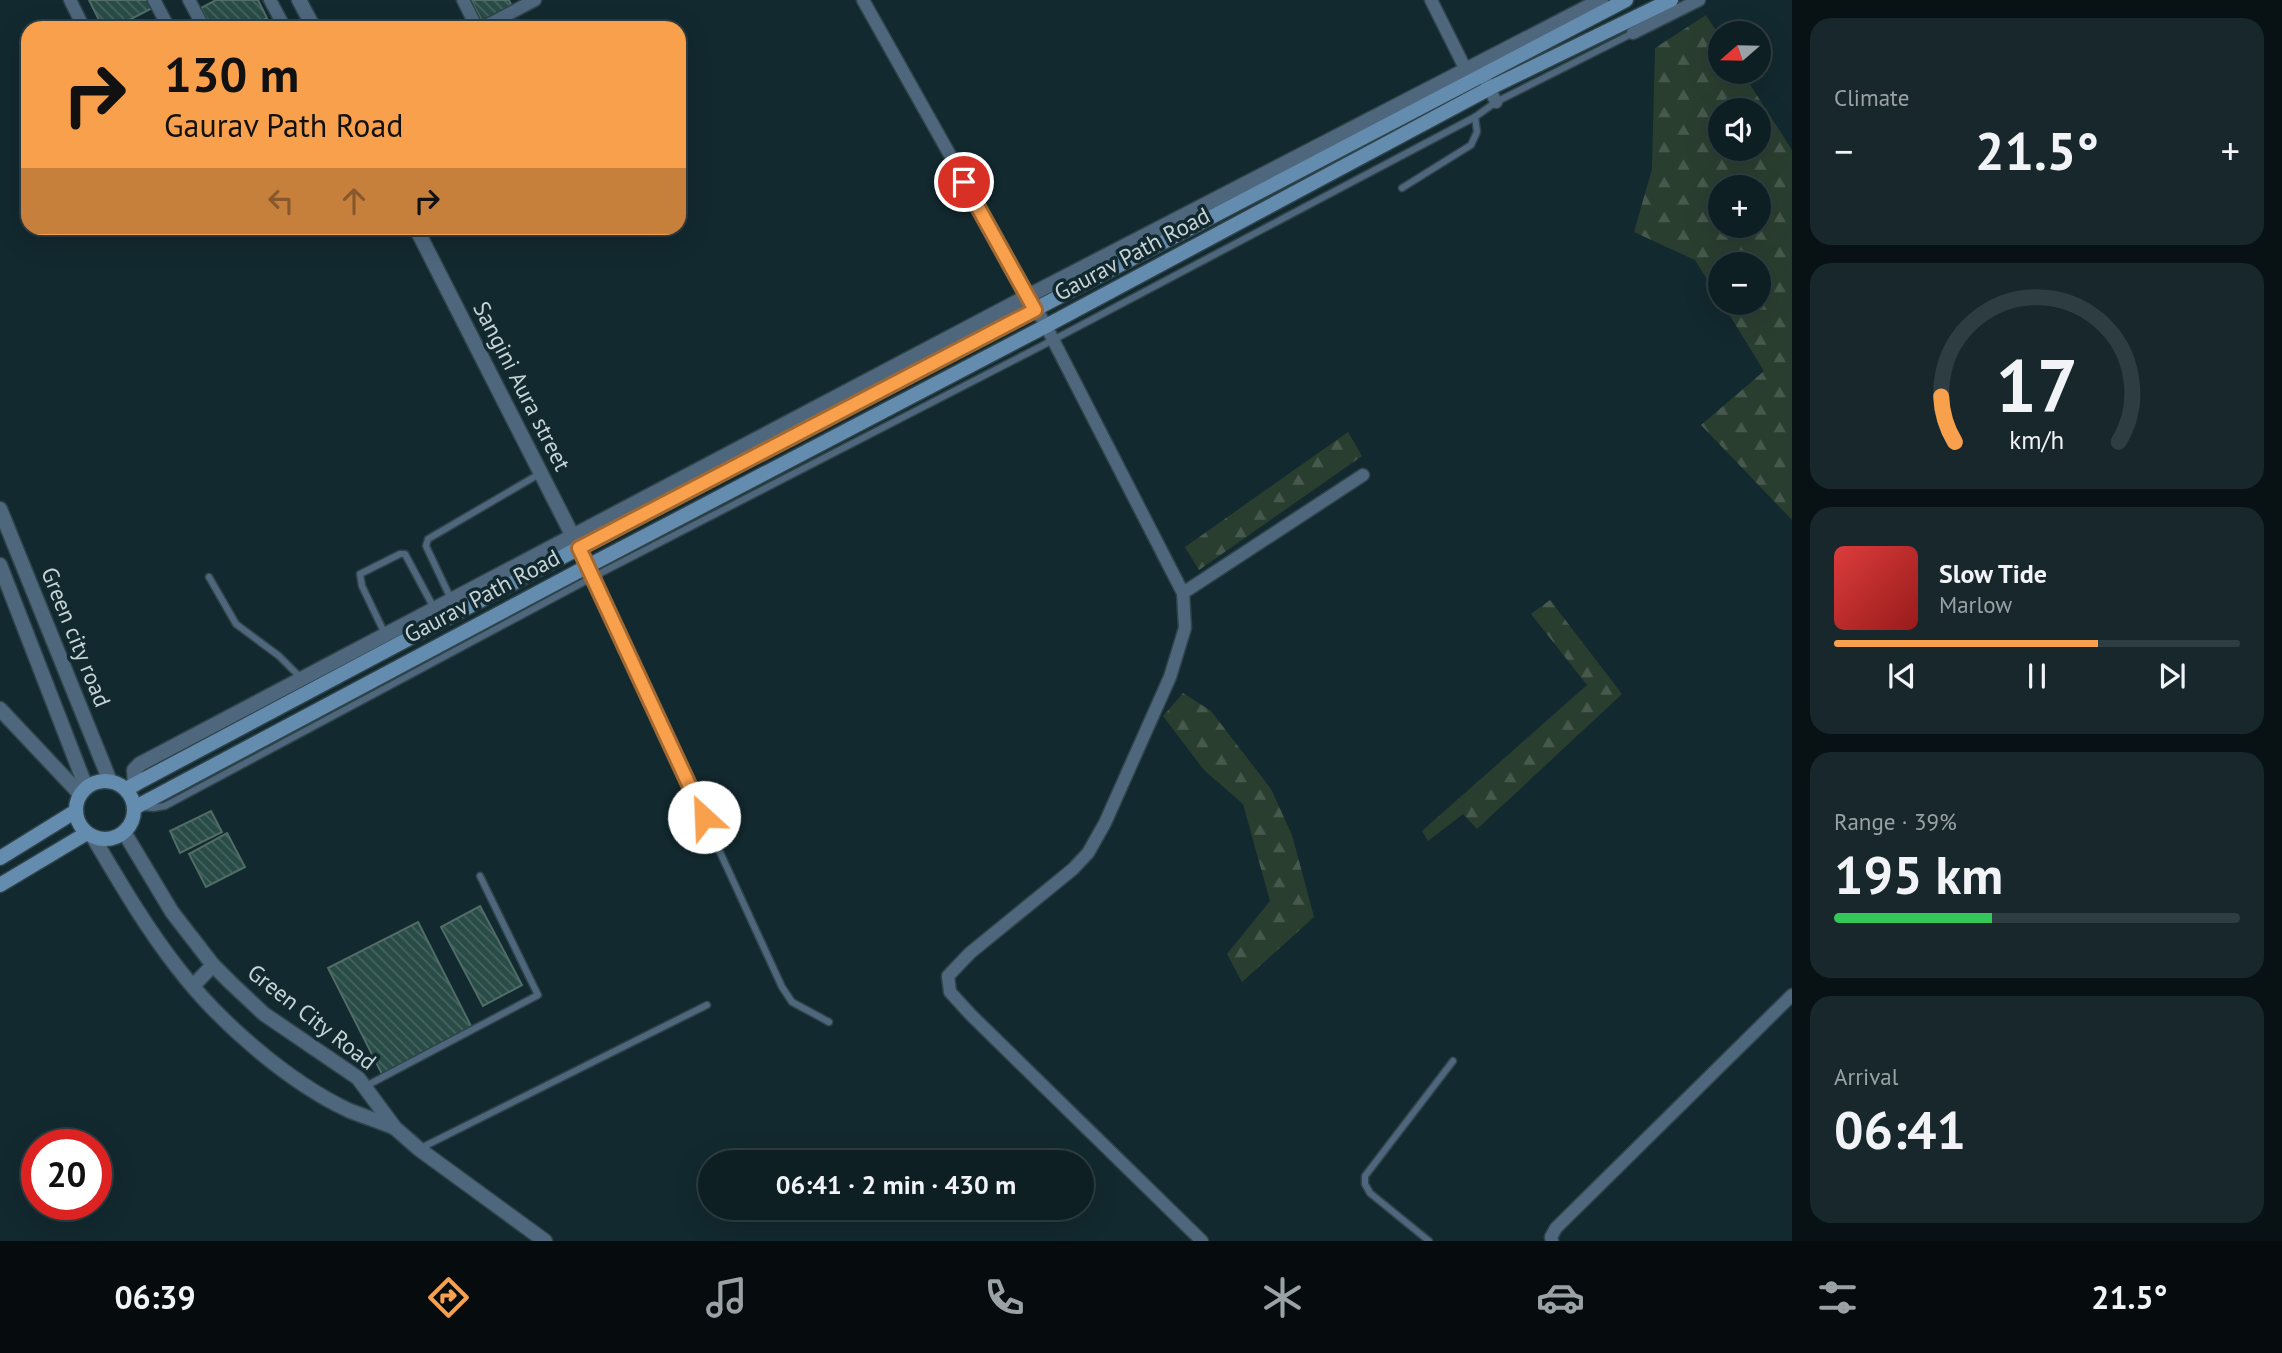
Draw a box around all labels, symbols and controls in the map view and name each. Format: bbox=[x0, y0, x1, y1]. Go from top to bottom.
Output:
north arrow bbox=[1708, 21, 1771, 84]
map controls bbox=[1708, 21, 1771, 315]
text: 130 m bbox=[164, 42, 299, 106]
icon: right bbox=[49, 49, 140, 140]
text: Climate bbox=[1834, 83, 1909, 112]
button: sound bbox=[1708, 98, 1771, 161]
text: Gaurav Path Road bbox=[164, 104, 404, 146]
text: 21.5° bbox=[1975, 117, 2099, 184]
text: − bbox=[1834, 126, 1853, 175]
text: + bbox=[2221, 126, 2240, 175]
pin bbox=[934, 152, 994, 212]
icon: arrive bbox=[945, 163, 983, 201]
button: + bbox=[1708, 175, 1771, 238]
icon: left bbox=[262, 182, 300, 220]
icon: ahead bbox=[335, 182, 373, 220]
icon: right bbox=[408, 182, 446, 220]
street label: Gaurav Path Road bbox=[1049, 200, 1215, 307]
button: − bbox=[1708, 252, 1771, 315]
street label: Sangini Aura street bbox=[467, 296, 578, 476]
text: 17 bbox=[1996, 338, 2078, 432]
text: km/h bbox=[2010, 424, 2064, 456]
street label: Gaurav Path Road bbox=[399, 542, 565, 649]
text: Slow Tide bbox=[1939, 557, 2047, 590]
street label: Green city road bbox=[35, 563, 118, 711]
text: Marlow bbox=[1939, 590, 2012, 619]
icon: previous bbox=[1883, 657, 1921, 695]
icon: pause bbox=[2018, 657, 2056, 695]
icon: next bbox=[2153, 657, 2191, 695]
position arrow bbox=[667, 780, 741, 854]
text: Range · 39% bbox=[1834, 807, 1957, 836]
text: 195 km bbox=[1834, 841, 2003, 908]
street label: Green City Road bbox=[242, 957, 383, 1076]
text: Arrival bbox=[1834, 1062, 1898, 1091]
text: 06:41 bbox=[1834, 1096, 1966, 1163]
speed limit sign: 20 bbox=[21, 1129, 112, 1220]
text: 06:41 · 2 min · 430 m bbox=[776, 1168, 1016, 1201]
icon: directions bbox=[424, 1273, 473, 1322]
icon: music bbox=[702, 1273, 751, 1322]
icon: phone bbox=[980, 1273, 1029, 1322]
icon: climate bbox=[1258, 1273, 1307, 1322]
icon: car bbox=[1536, 1273, 1585, 1322]
icon: filters bbox=[1813, 1273, 1862, 1322]
text: 06:39 bbox=[114, 1276, 196, 1318]
text: 21.5° bbox=[2091, 1276, 2168, 1318]

